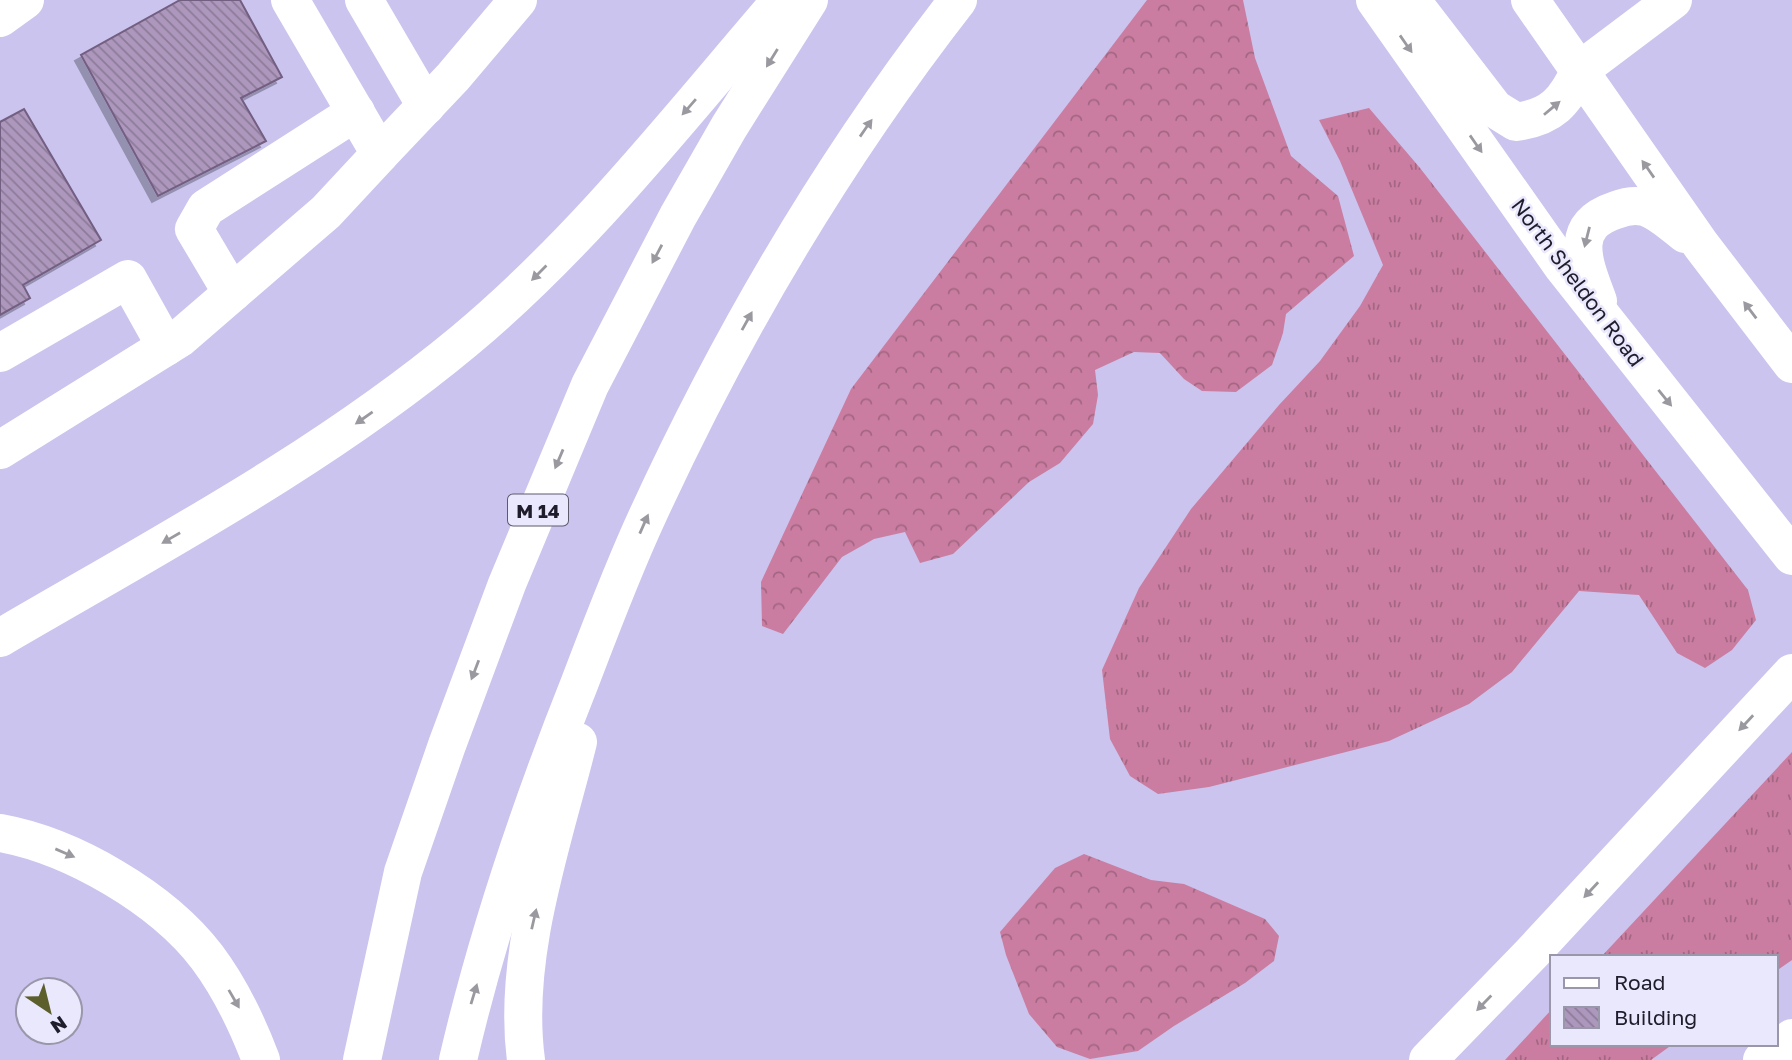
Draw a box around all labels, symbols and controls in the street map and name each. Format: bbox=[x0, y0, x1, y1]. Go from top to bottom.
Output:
one-way arrow bbox=[1399, 35, 1413, 53]
one-way arrow bbox=[766, 48, 779, 67]
one-way arrow bbox=[682, 99, 697, 116]
one-way arrow bbox=[1543, 100, 1561, 115]
one-way arrow bbox=[859, 119, 873, 137]
one-way arrow bbox=[1469, 135, 1483, 153]
one-way arrow bbox=[1641, 160, 1655, 178]
street label: North Sheldon Road bbox=[1506, 193, 1650, 371]
one-way arrow bbox=[1581, 227, 1592, 249]
one-way arrow bbox=[652, 244, 663, 264]
one-way arrow bbox=[532, 264, 548, 281]
one-way arrow bbox=[1744, 301, 1758, 319]
one-way arrow bbox=[741, 312, 753, 331]
one-way arrow bbox=[1658, 388, 1673, 406]
one-way arrow bbox=[355, 411, 373, 425]
one-way arrow bbox=[553, 449, 565, 469]
road number: M 14 bbox=[508, 495, 568, 526]
one-way arrow bbox=[638, 514, 650, 534]
one-way arrow bbox=[161, 532, 181, 544]
one-way arrow bbox=[469, 660, 480, 681]
one-way arrow bbox=[1738, 714, 1754, 731]
one-way arrow bbox=[55, 847, 75, 859]
one-way arrow bbox=[1583, 881, 1599, 898]
one-way arrow bbox=[528, 908, 539, 930]
legend bbox=[1550, 955, 1778, 1046]
text: Road bbox=[1614, 969, 1665, 995]
north arrow bbox=[14, 976, 84, 1046]
one-way arrow bbox=[470, 983, 480, 1004]
one-way arrow bbox=[228, 989, 240, 1008]
one-way arrow bbox=[1476, 994, 1492, 1011]
text: Building bbox=[1614, 1004, 1697, 1030]
text: N bbox=[47, 1012, 72, 1039]

